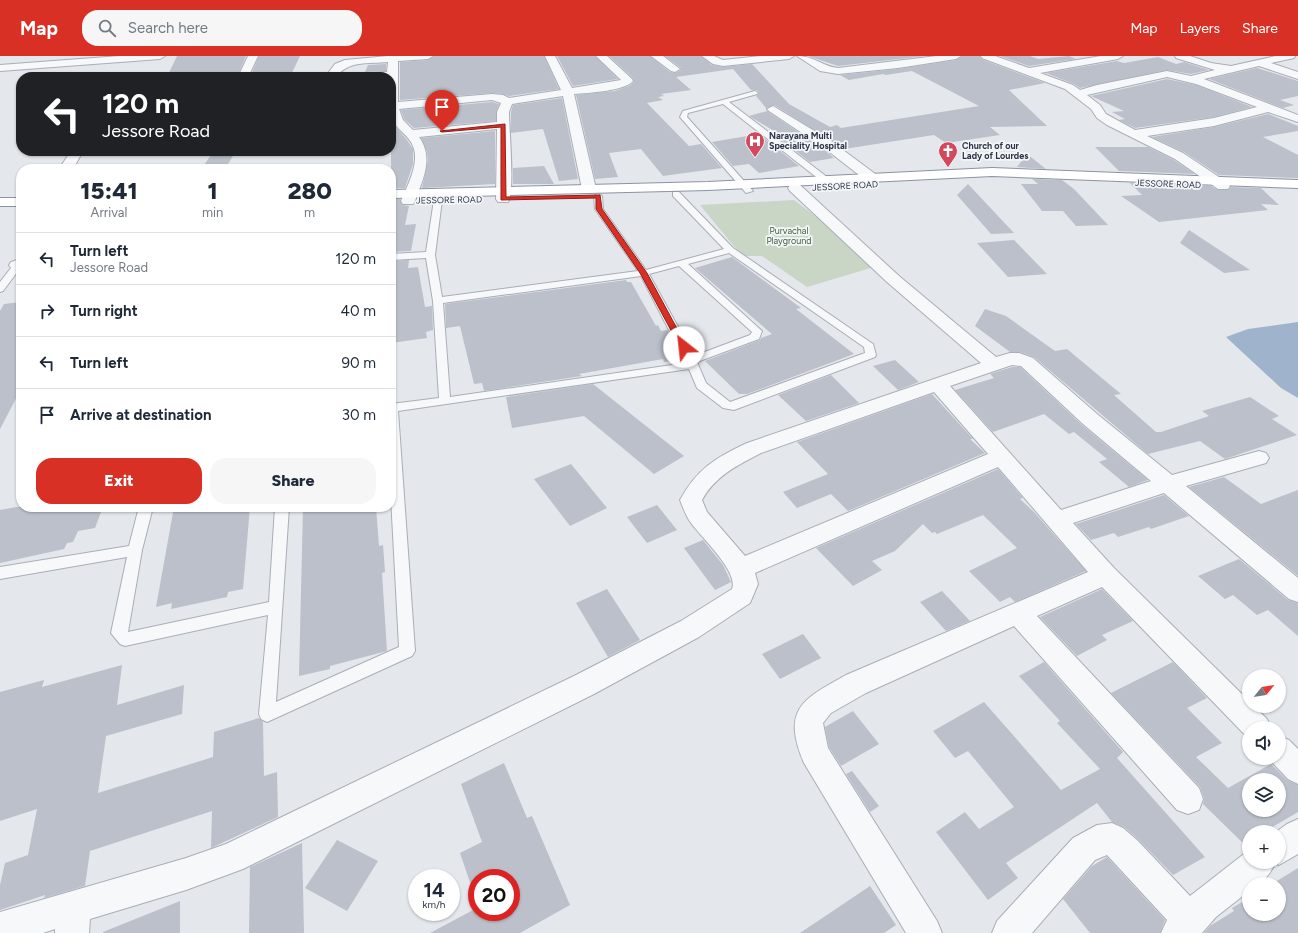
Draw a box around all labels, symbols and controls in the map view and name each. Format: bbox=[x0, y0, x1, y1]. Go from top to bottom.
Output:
search box bbox=[82, 10, 362, 46]
text: Map bbox=[20, 17, 58, 40]
icon: search bbox=[96, 17, 118, 39]
text: Search here bbox=[128, 19, 208, 37]
text: Map bbox=[1130, 20, 1158, 37]
text: Layers bbox=[1180, 20, 1220, 37]
text: Share bbox=[1242, 20, 1278, 37]
text: 120 m bbox=[102, 86, 179, 120]
icon: left bbox=[36, 88, 88, 140]
pin bbox=[425, 90, 459, 131]
icon: arrive bbox=[431, 96, 453, 118]
text: Jessore Road bbox=[102, 120, 210, 142]
hospital icon: Narayana Multi Speciality Hospital bbox=[744, 130, 766, 158]
place label: Narayana Multi Speciality Hospital bbox=[769, 130, 847, 151]
church icon: Church of our Lady of Lourdes bbox=[937, 140, 959, 168]
place label: Church of our Lady of Lourdes bbox=[962, 140, 1029, 161]
text: 15:41 bbox=[80, 176, 138, 205]
text: 1 bbox=[207, 176, 218, 205]
text: 280 bbox=[287, 176, 332, 205]
street label: JESSORE ROAD bbox=[1135, 177, 1201, 190]
street label: JESSORE ROAD bbox=[812, 178, 878, 193]
street label: JESSORE ROAD bbox=[416, 193, 482, 206]
text: Arrival bbox=[91, 205, 127, 220]
text: min bbox=[202, 205, 223, 220]
text: m bbox=[304, 205, 315, 220]
park label: Purvachal Playground bbox=[766, 225, 812, 246]
text: Turn left bbox=[70, 242, 128, 260]
icon: left bbox=[36, 248, 58, 270]
text: 120 m bbox=[335, 250, 376, 268]
text: Jessore Road bbox=[70, 260, 148, 275]
icon: right bbox=[36, 300, 58, 322]
text: Turn right bbox=[70, 302, 138, 320]
text: 40 m bbox=[341, 302, 376, 320]
position arrow bbox=[663, 326, 705, 368]
icon: left bbox=[36, 352, 58, 374]
text: Turn left bbox=[70, 354, 128, 372]
text: 90 m bbox=[341, 354, 376, 372]
icon: arrive bbox=[36, 404, 58, 426]
text: Arrive at destination bbox=[70, 406, 211, 424]
text: 30 m bbox=[342, 406, 376, 424]
button: Exit bbox=[36, 458, 202, 504]
button: Share bbox=[210, 458, 376, 504]
north arrow bbox=[1242, 669, 1286, 713]
map controls bbox=[1242, 669, 1286, 921]
button: sound bbox=[1242, 721, 1286, 765]
button: layers bbox=[1242, 773, 1286, 817]
button: + bbox=[1242, 825, 1286, 869]
speed limit sign: 20 bbox=[468, 869, 520, 921]
button: − bbox=[1242, 877, 1286, 921]
text: 14 bbox=[423, 878, 445, 902]
text: km/h bbox=[423, 898, 445, 911]

